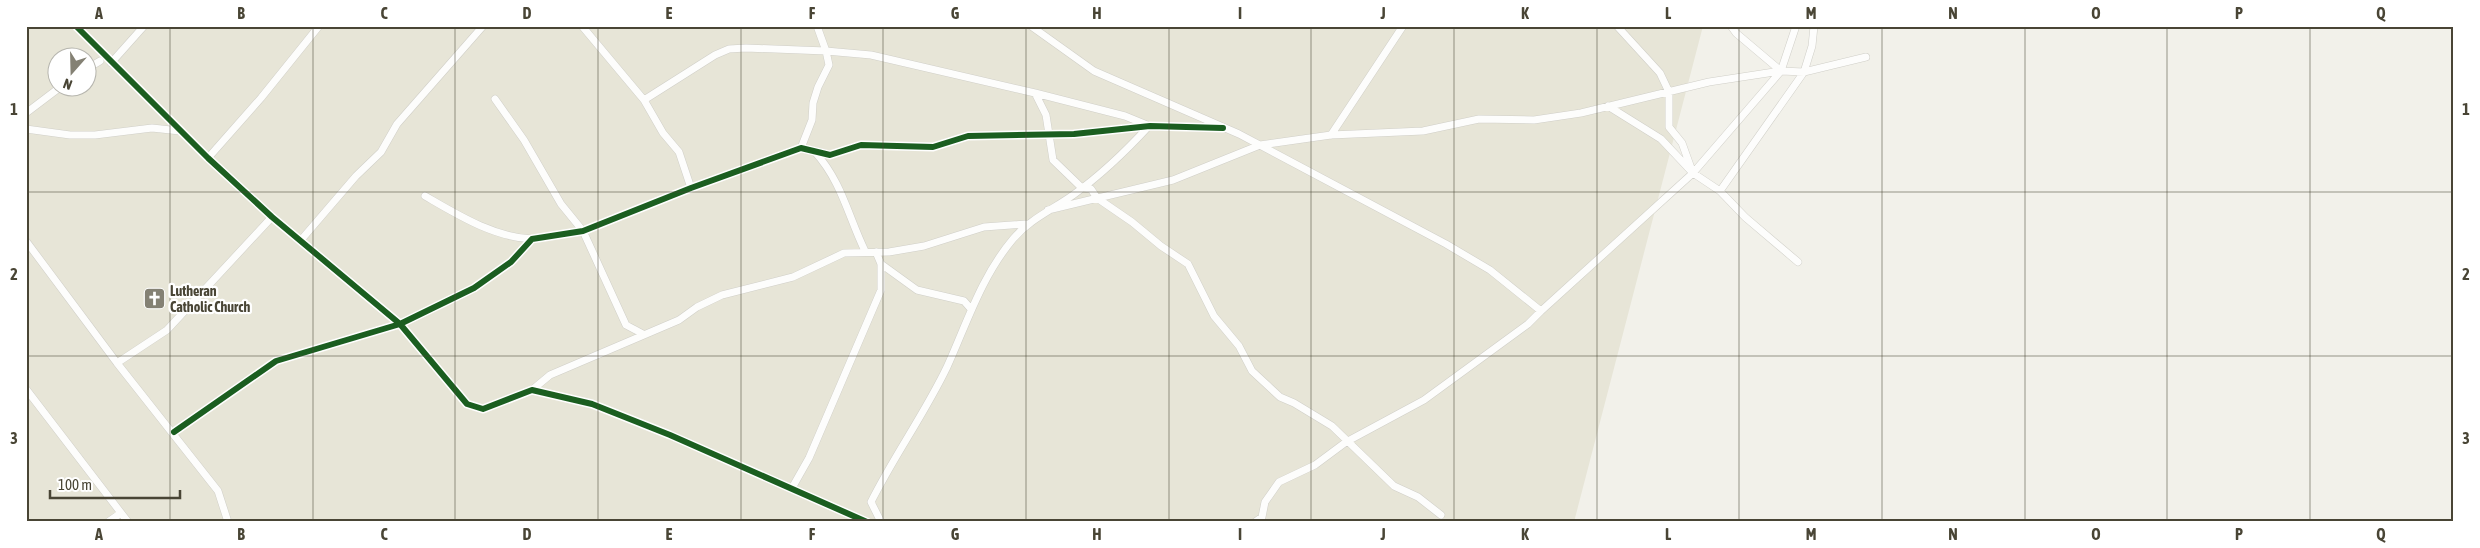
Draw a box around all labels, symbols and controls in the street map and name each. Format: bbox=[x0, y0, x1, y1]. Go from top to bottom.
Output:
text: A bbox=[94, 4, 103, 22]
text: B bbox=[237, 4, 245, 22]
text: C bbox=[380, 4, 388, 22]
text: D bbox=[523, 4, 532, 22]
text: E bbox=[666, 4, 673, 22]
text: F bbox=[809, 4, 816, 22]
text: G bbox=[951, 4, 960, 22]
text: H bbox=[1092, 4, 1102, 22]
text: I bbox=[1238, 4, 1242, 22]
text: J bbox=[1379, 4, 1386, 22]
text: K bbox=[1521, 4, 1529, 22]
text: L bbox=[1665, 4, 1672, 22]
text: M bbox=[1806, 4, 1816, 22]
text: N bbox=[1948, 4, 1958, 22]
text: O bbox=[2091, 4, 2101, 22]
text: P bbox=[2235, 4, 2243, 22]
text: Q bbox=[2376, 4, 2386, 22]
north arrow bbox=[48, 48, 98, 98]
text: N bbox=[61, 75, 74, 93]
text: 1 bbox=[10, 100, 18, 118]
text: 1 bbox=[2462, 100, 2470, 118]
text: 2 bbox=[10, 265, 18, 283]
text: 2 bbox=[2462, 265, 2470, 283]
place label: Lutheran Catholic Church bbox=[170, 283, 250, 315]
church icon: Lutheran Catholic Church bbox=[142, 287, 166, 311]
text: 3 bbox=[10, 429, 18, 447]
text: 3 bbox=[2462, 429, 2470, 447]
scale bar bbox=[50, 468, 180, 500]
text: 100 m bbox=[58, 476, 92, 493]
text: A bbox=[94, 525, 103, 543]
text: B bbox=[237, 525, 245, 543]
text: C bbox=[380, 525, 388, 543]
text: D bbox=[523, 525, 532, 543]
text: E bbox=[666, 525, 673, 543]
text: F bbox=[809, 525, 816, 543]
text: G bbox=[951, 525, 960, 543]
text: H bbox=[1092, 525, 1102, 543]
text: I bbox=[1238, 525, 1242, 543]
text: J bbox=[1379, 525, 1386, 543]
text: K bbox=[1521, 525, 1529, 543]
text: L bbox=[1665, 525, 1672, 543]
text: M bbox=[1806, 525, 1816, 543]
text: N bbox=[1948, 525, 1958, 543]
text: O bbox=[2091, 525, 2101, 543]
text: P bbox=[2235, 525, 2243, 543]
text: Q bbox=[2376, 525, 2386, 543]

